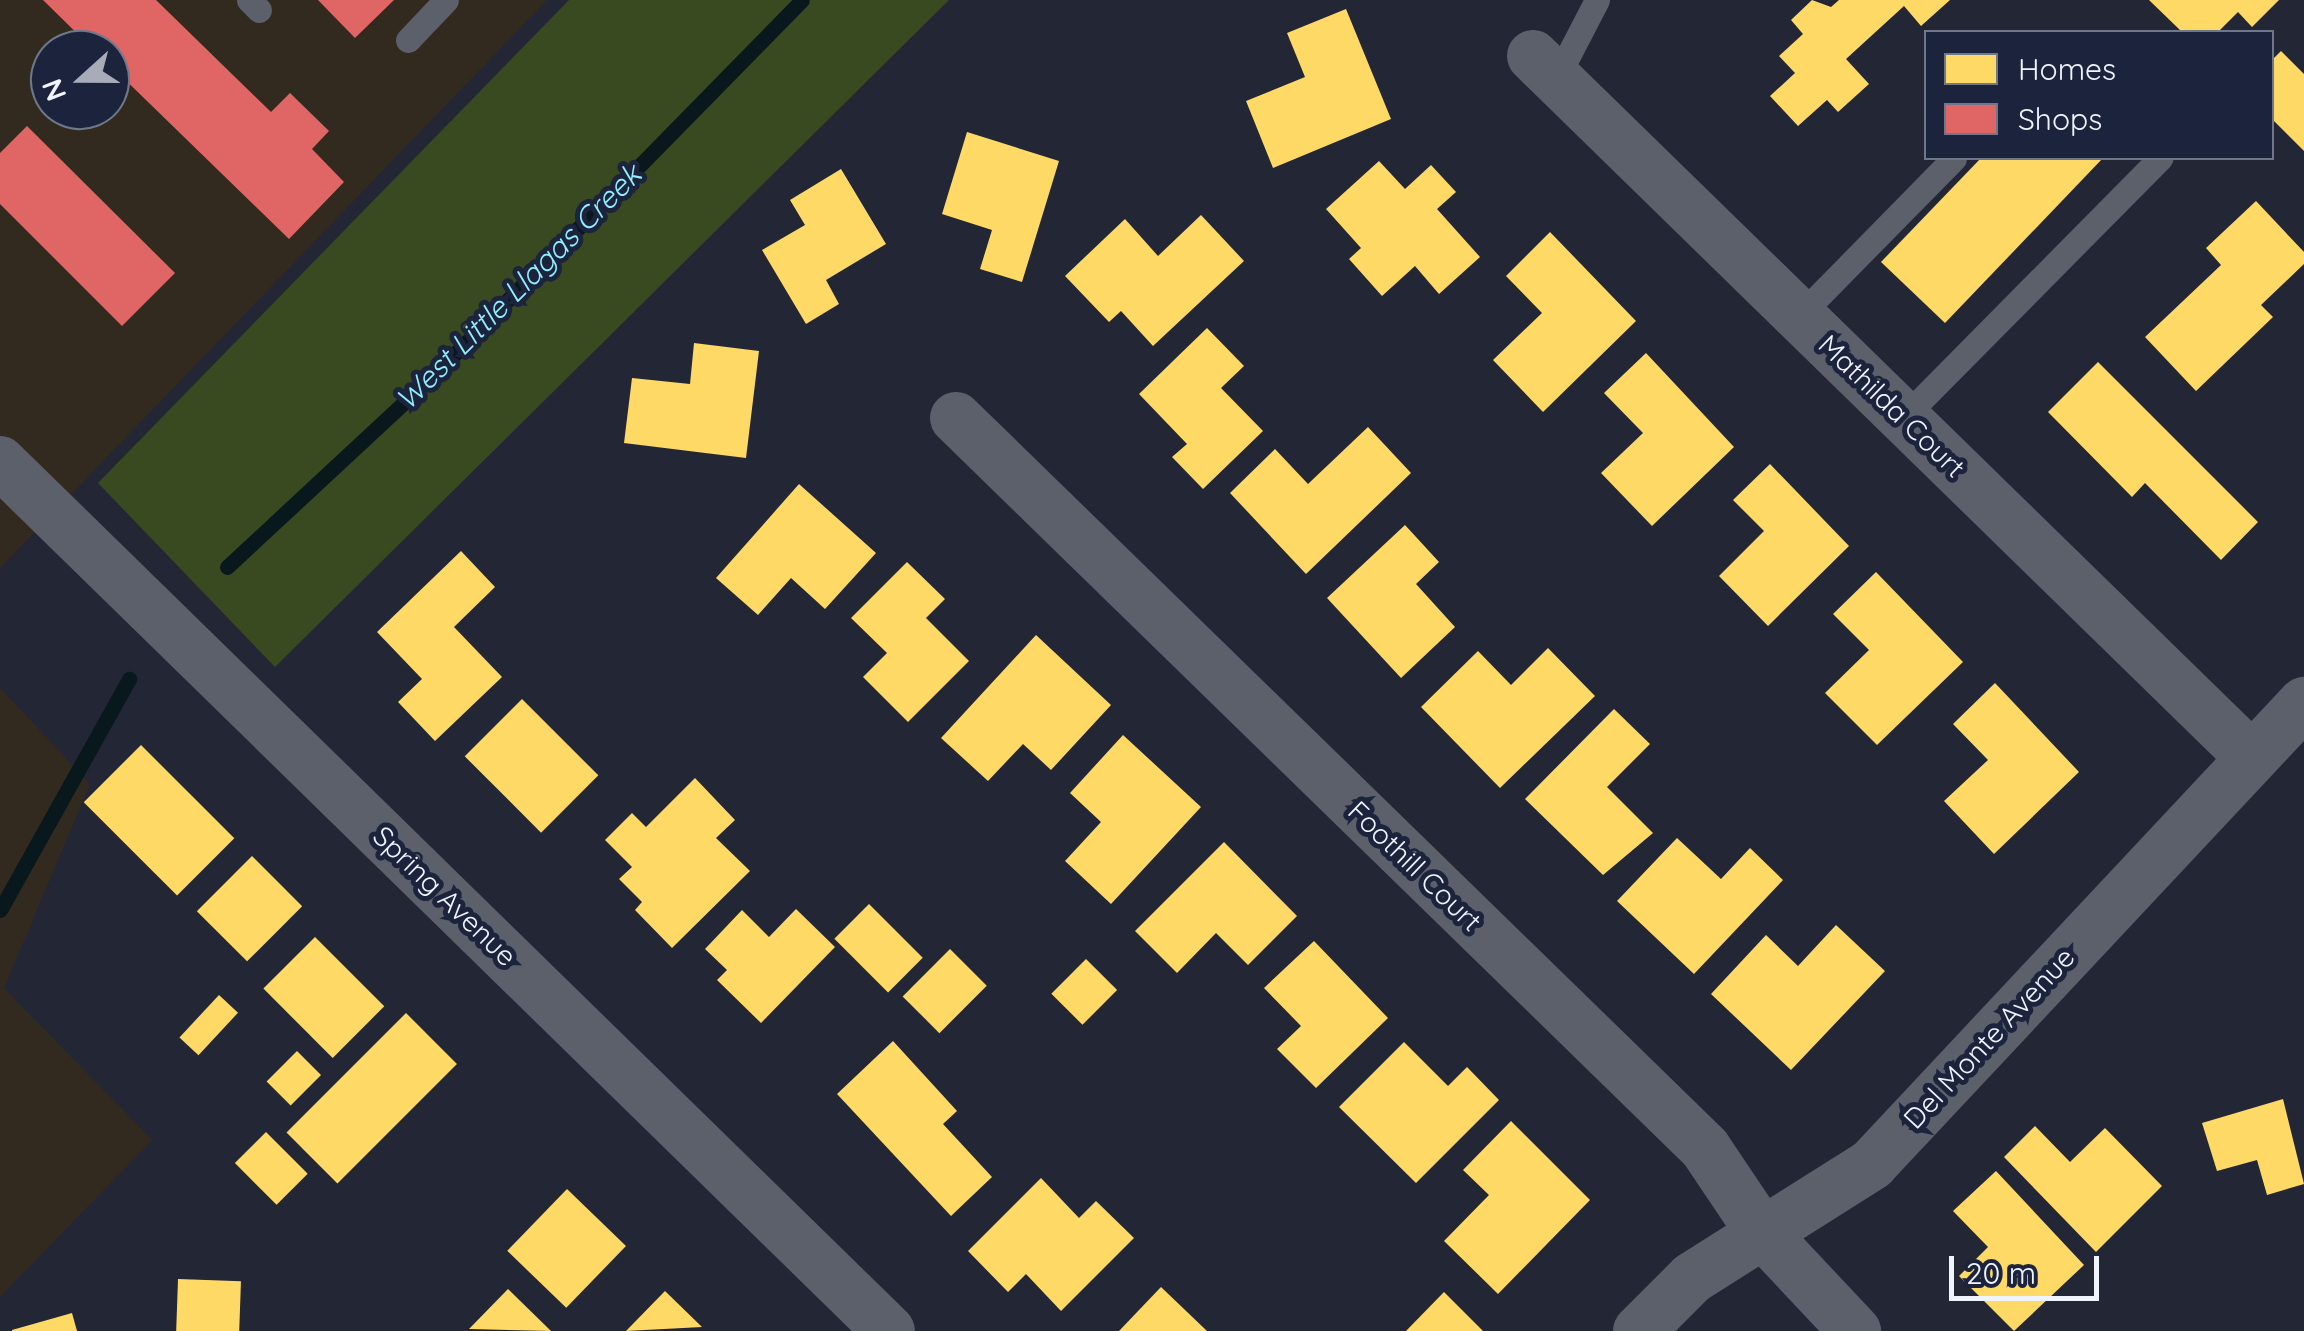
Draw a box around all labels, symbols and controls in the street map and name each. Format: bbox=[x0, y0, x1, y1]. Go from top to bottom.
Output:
north arrow bbox=[30, 30, 130, 130]
legend bbox=[1924, 30, 2274, 160]
text: Homes bbox=[2018, 50, 2116, 88]
text: N bbox=[33, 74, 73, 106]
text: Shops bbox=[2018, 100, 2102, 138]
water label: West Little Llagas Creek bbox=[388, 157, 648, 417]
street label: Mathilda Court bbox=[1812, 328, 1972, 484]
street label: Foothill Court bbox=[1341, 794, 1489, 938]
street label: Spring Avenue bbox=[366, 819, 524, 973]
street label: Del Monte Avenue bbox=[1897, 941, 2081, 1135]
scale bar bbox=[1954, 1236, 2104, 1298]
text: 20 m bbox=[1966, 1254, 2036, 1292]

